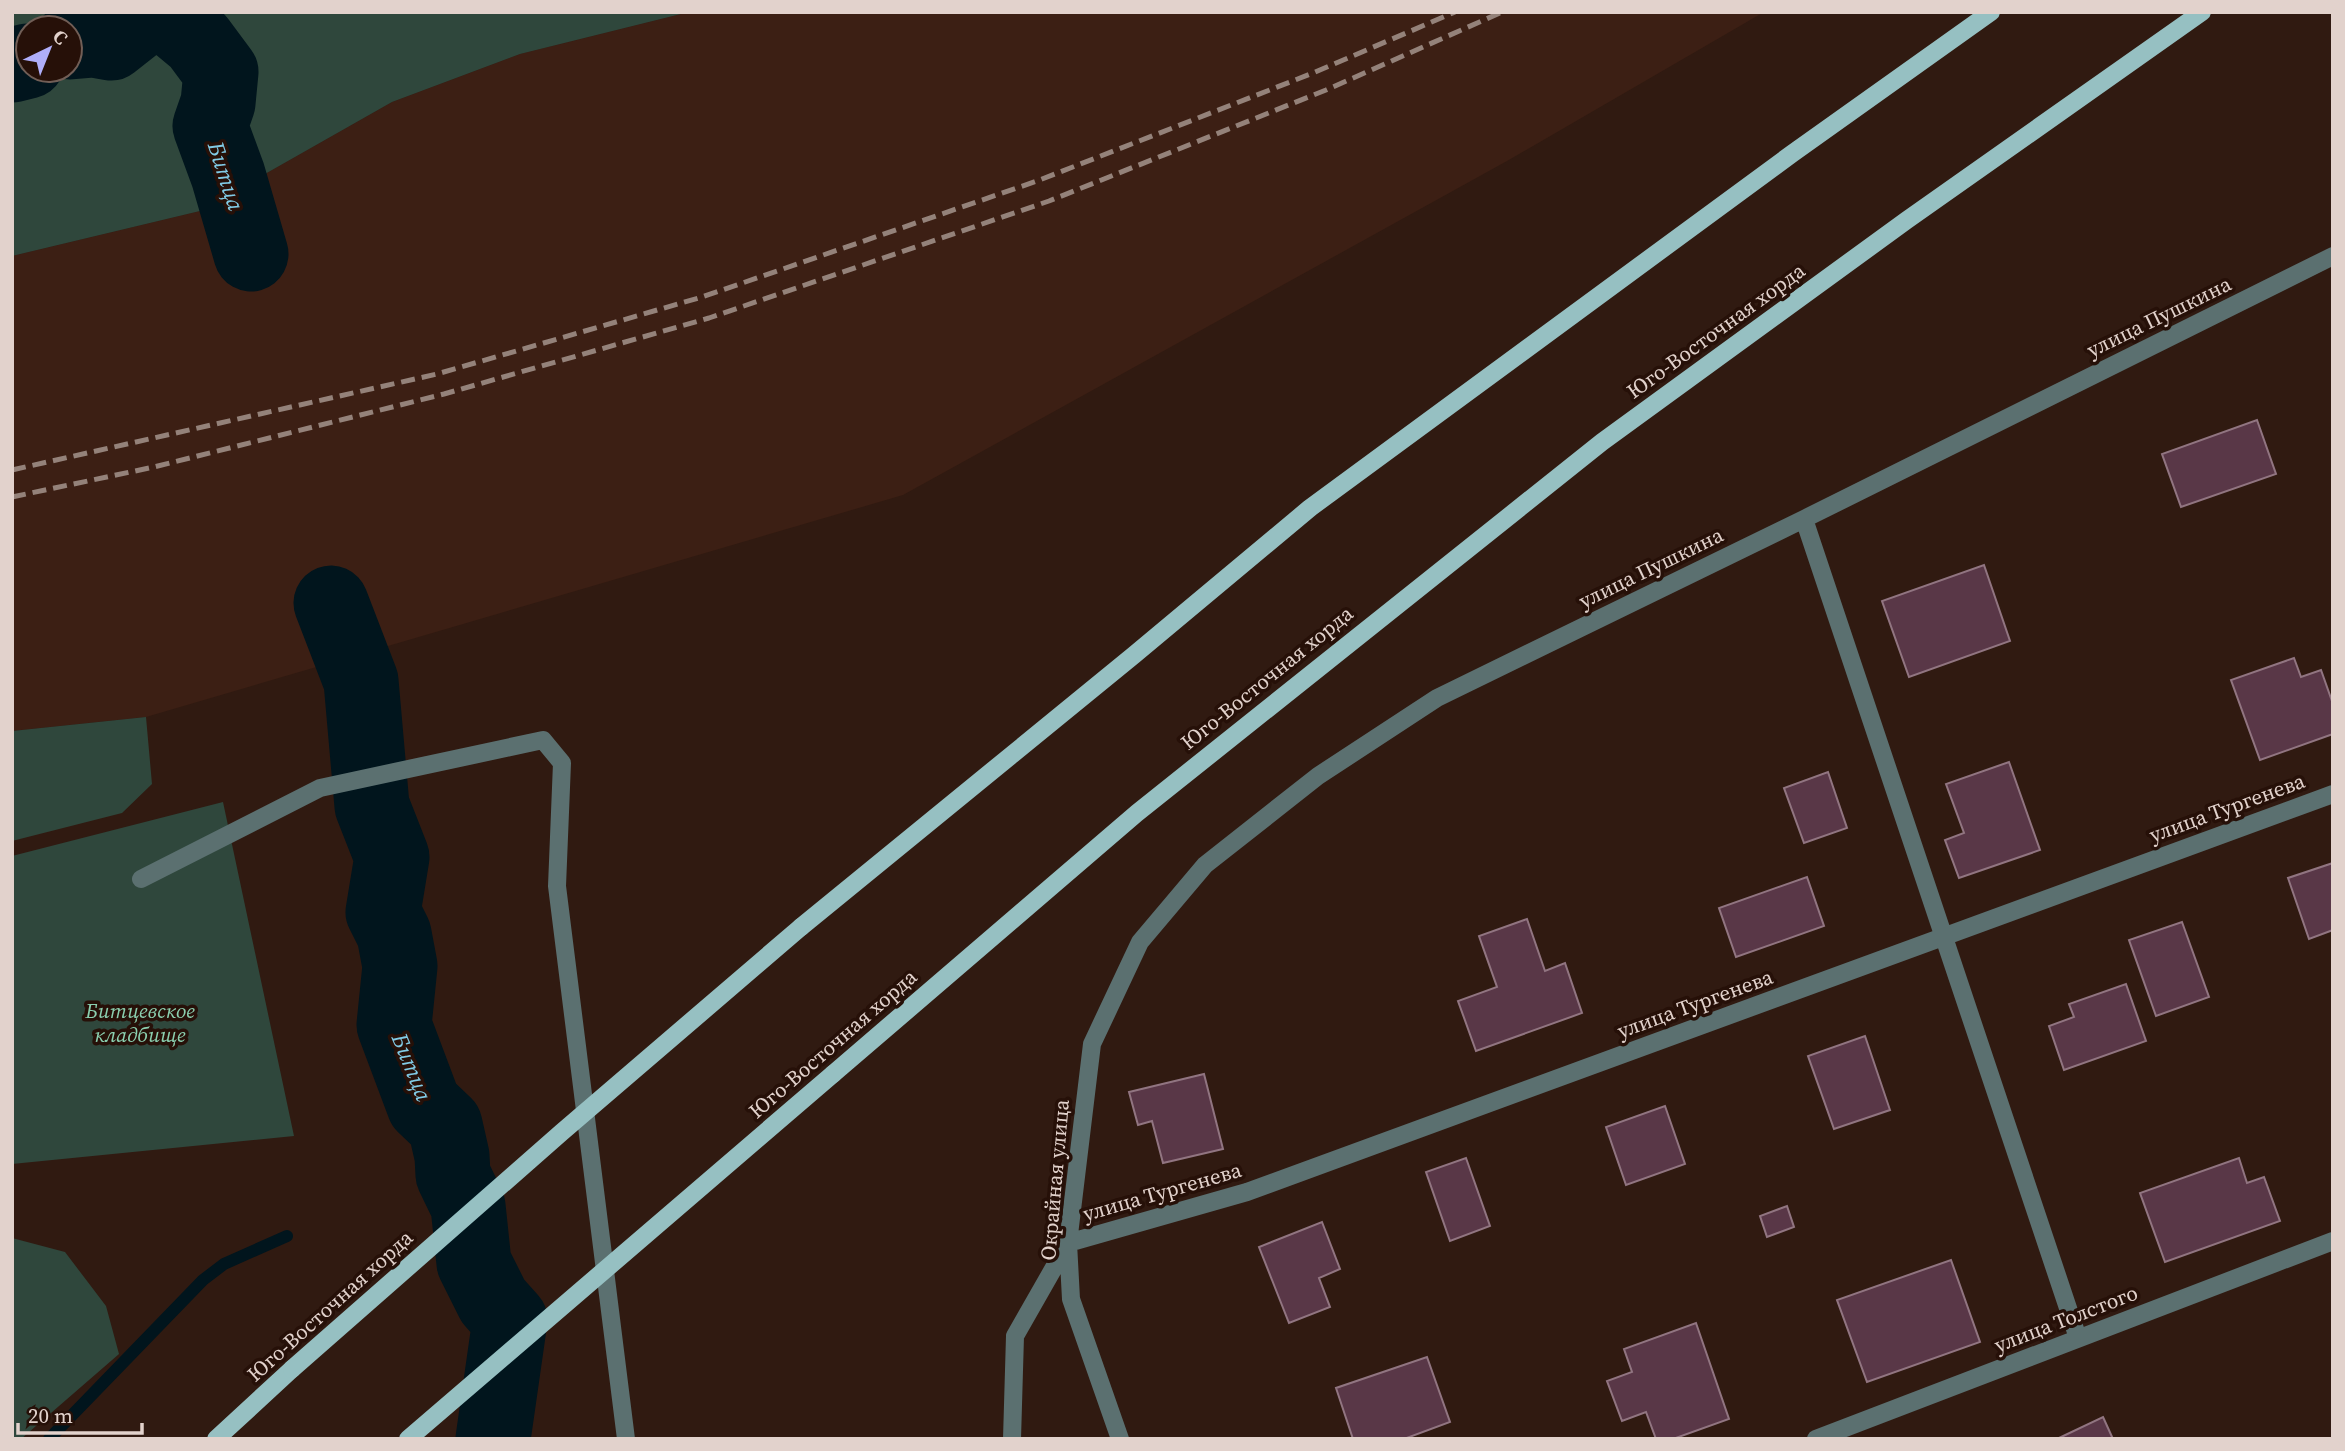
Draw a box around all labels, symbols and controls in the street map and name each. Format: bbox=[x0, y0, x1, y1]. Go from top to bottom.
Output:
north arrow bbox=[14, 14, 84, 84]
text: С bbox=[47, 23, 74, 50]
water label: Битца bbox=[200, 136, 252, 215]
street label: Юго-Восточная хорда bbox=[1621, 256, 1811, 405]
street label: улица Пушкина bbox=[2082, 269, 2236, 364]
street label: улица Пушкина bbox=[1574, 520, 1728, 615]
street label: Юго-Восточная хорда bbox=[1174, 599, 1359, 756]
street label: улица Тургенева bbox=[2145, 766, 2309, 849]
street label: Юго-Восточная хорда bbox=[742, 962, 923, 1125]
street label: улица Тургенева bbox=[1613, 962, 1777, 1045]
park label: Битцевское кладбище bbox=[84, 996, 195, 1049]
water label: Битца bbox=[384, 1027, 440, 1106]
street label: Окрайная улица bbox=[1033, 1098, 1076, 1262]
street label: улица Тургенева bbox=[1079, 1155, 1245, 1228]
street label: Юго-Восточная хорда bbox=[240, 1223, 419, 1388]
street label: улица Толстого bbox=[1990, 1278, 2142, 1359]
scale bar bbox=[18, 1392, 142, 1436]
text: 20 m bbox=[28, 1401, 73, 1430]

